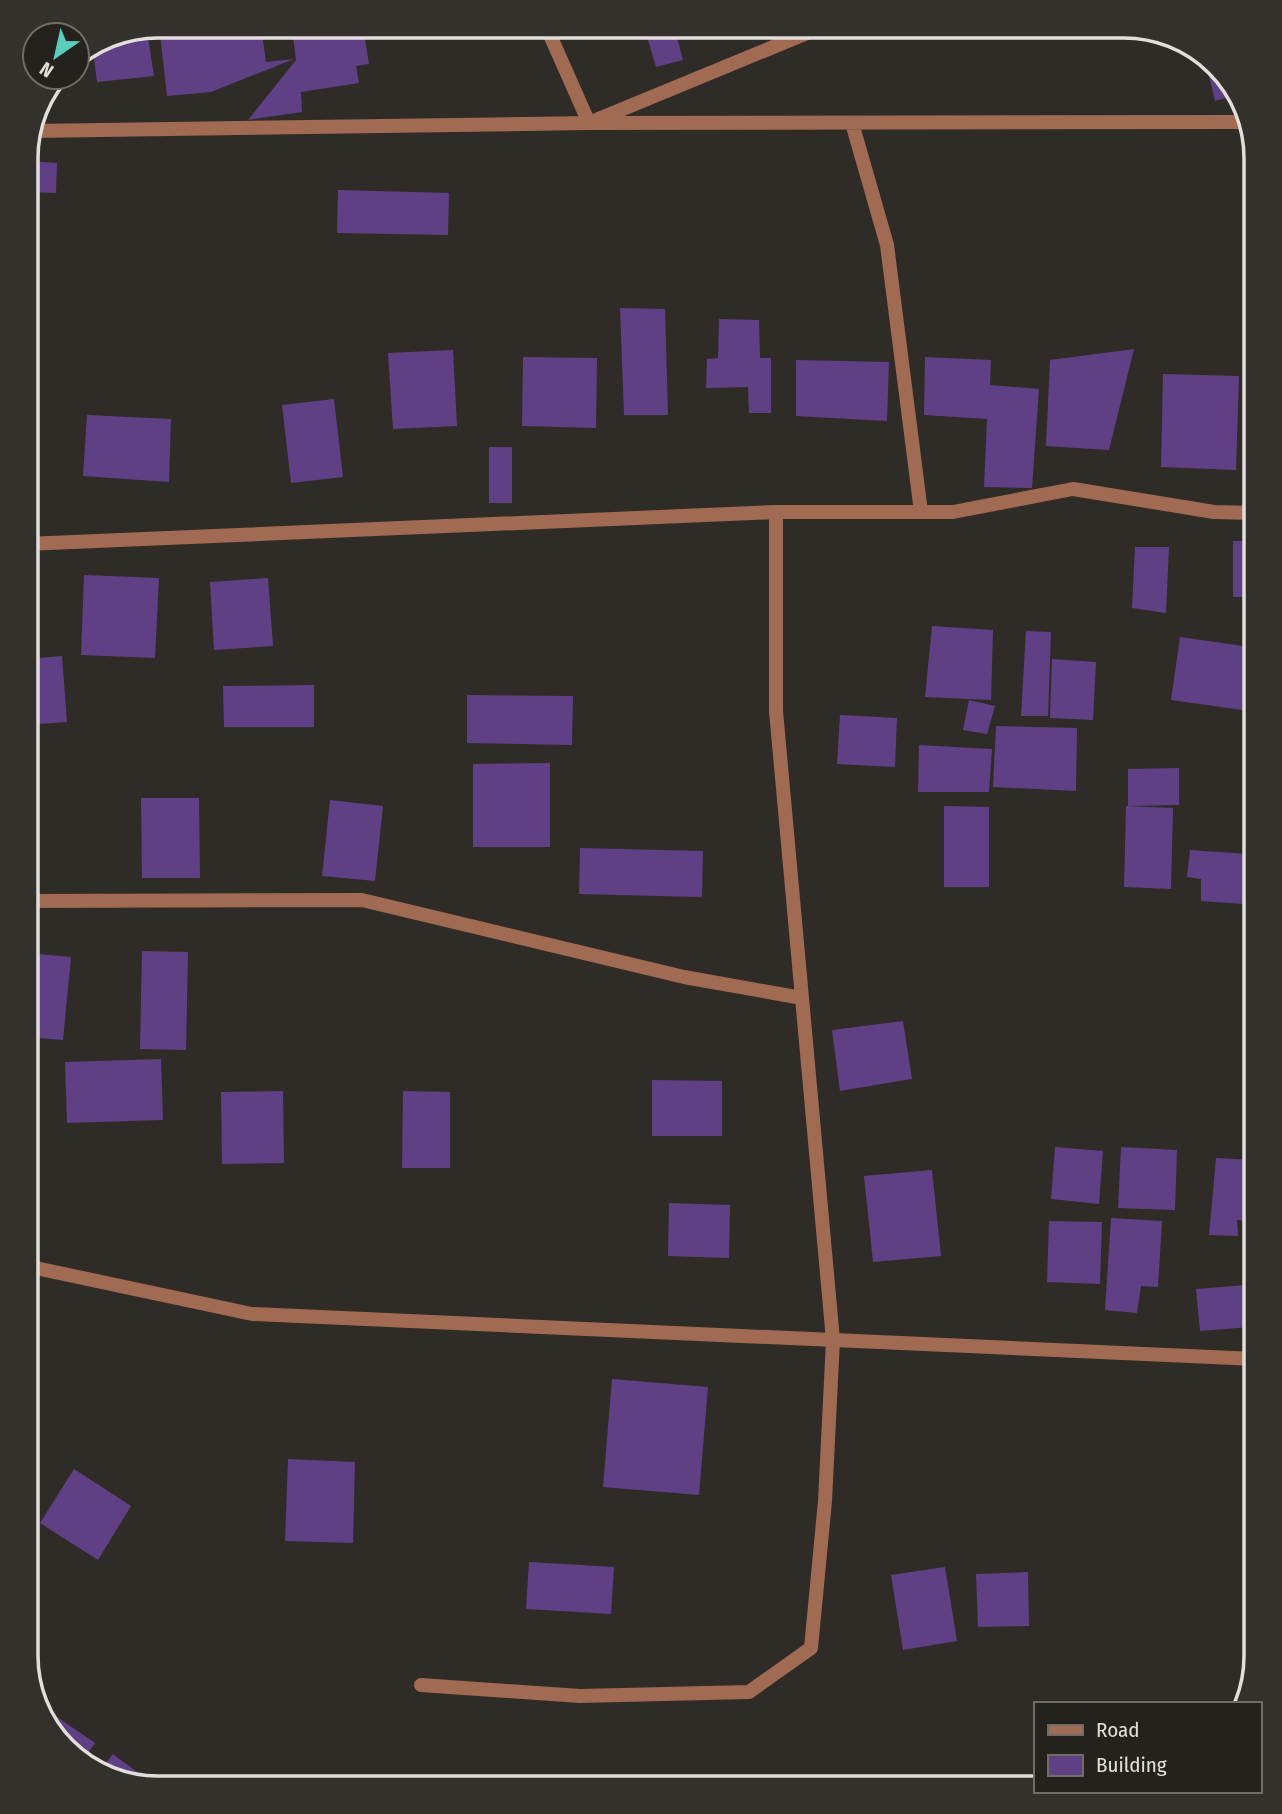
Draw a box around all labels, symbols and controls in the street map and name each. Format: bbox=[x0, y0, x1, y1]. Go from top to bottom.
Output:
north arrow bbox=[21, 21, 91, 91]
text: N bbox=[36, 57, 58, 82]
legend bbox=[1034, 1702, 1261, 1793]
text: Road bbox=[1096, 1717, 1140, 1743]
text: Building bbox=[1096, 1752, 1167, 1778]

